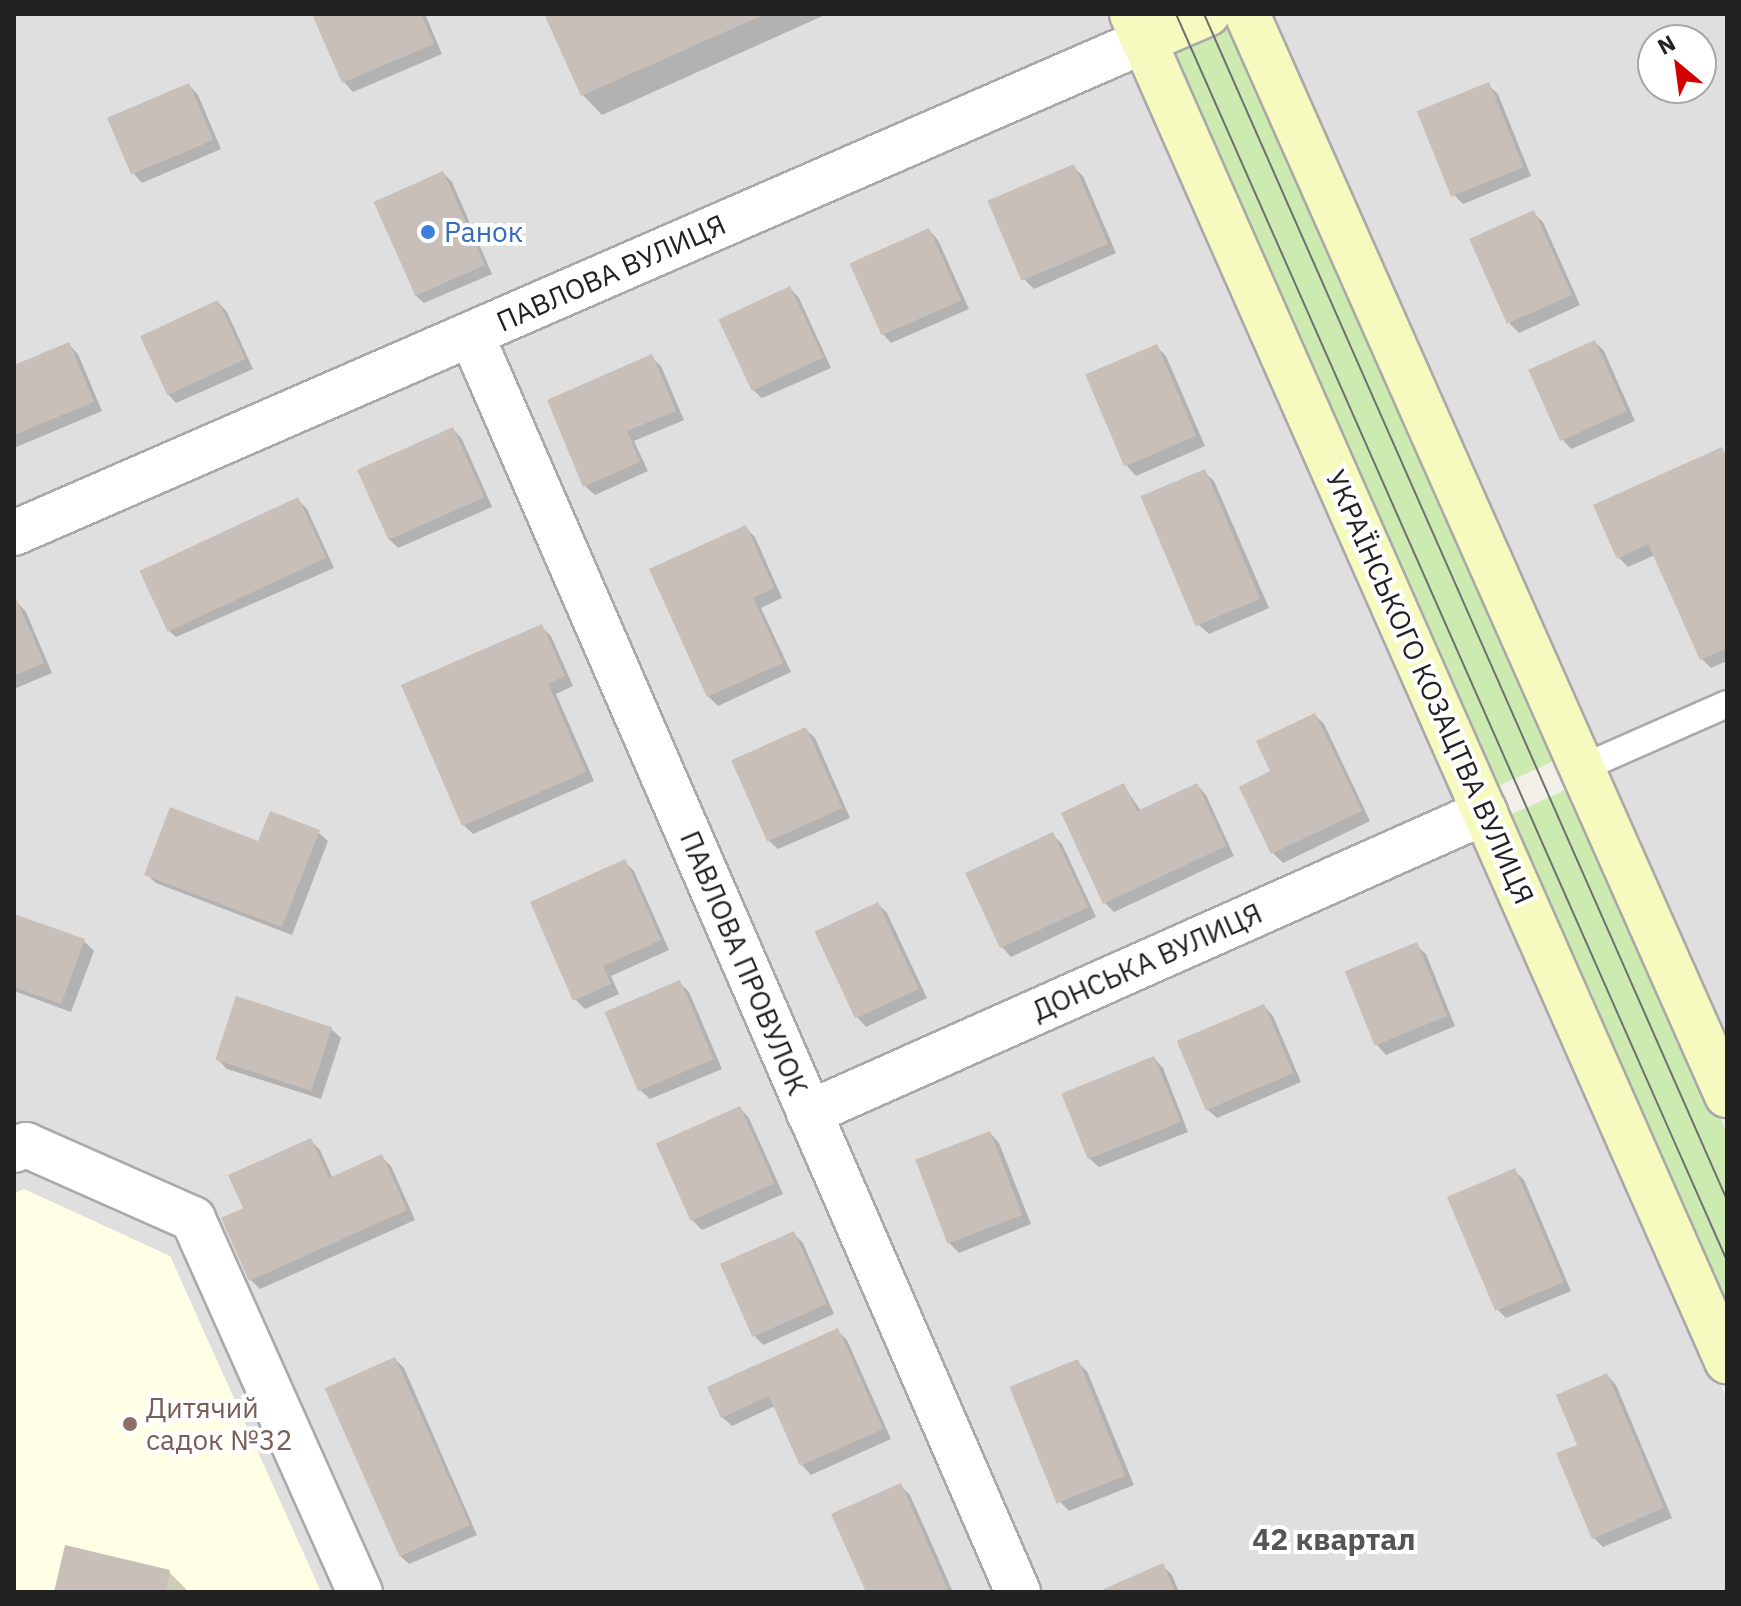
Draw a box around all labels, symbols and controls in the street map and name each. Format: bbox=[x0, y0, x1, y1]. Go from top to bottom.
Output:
north arrow bbox=[1637, 24, 1717, 104]
text: N bbox=[1652, 28, 1680, 61]
street label: ПАВЛОВА ВУЛИЦЯ bbox=[491, 207, 731, 339]
place label: Ранок bbox=[444, 215, 523, 249]
marker: Ранок bbox=[419, 223, 437, 241]
street label: УКРАЇНСЬКОГО КОЗАЦТВА ВУЛИЦЯ bbox=[1319, 465, 1541, 909]
street label: ПАВЛОВА ПРОВУЛОК bbox=[673, 826, 815, 1100]
street label: ДОНСЬКА ВУЛИЦЯ bbox=[1027, 896, 1267, 1028]
place label: Дитячий садок №32 bbox=[146, 1391, 292, 1457]
marker: Дитячий садок №32 bbox=[121, 1415, 139, 1433]
district label: 42 квартал bbox=[1252, 1521, 1416, 1557]

